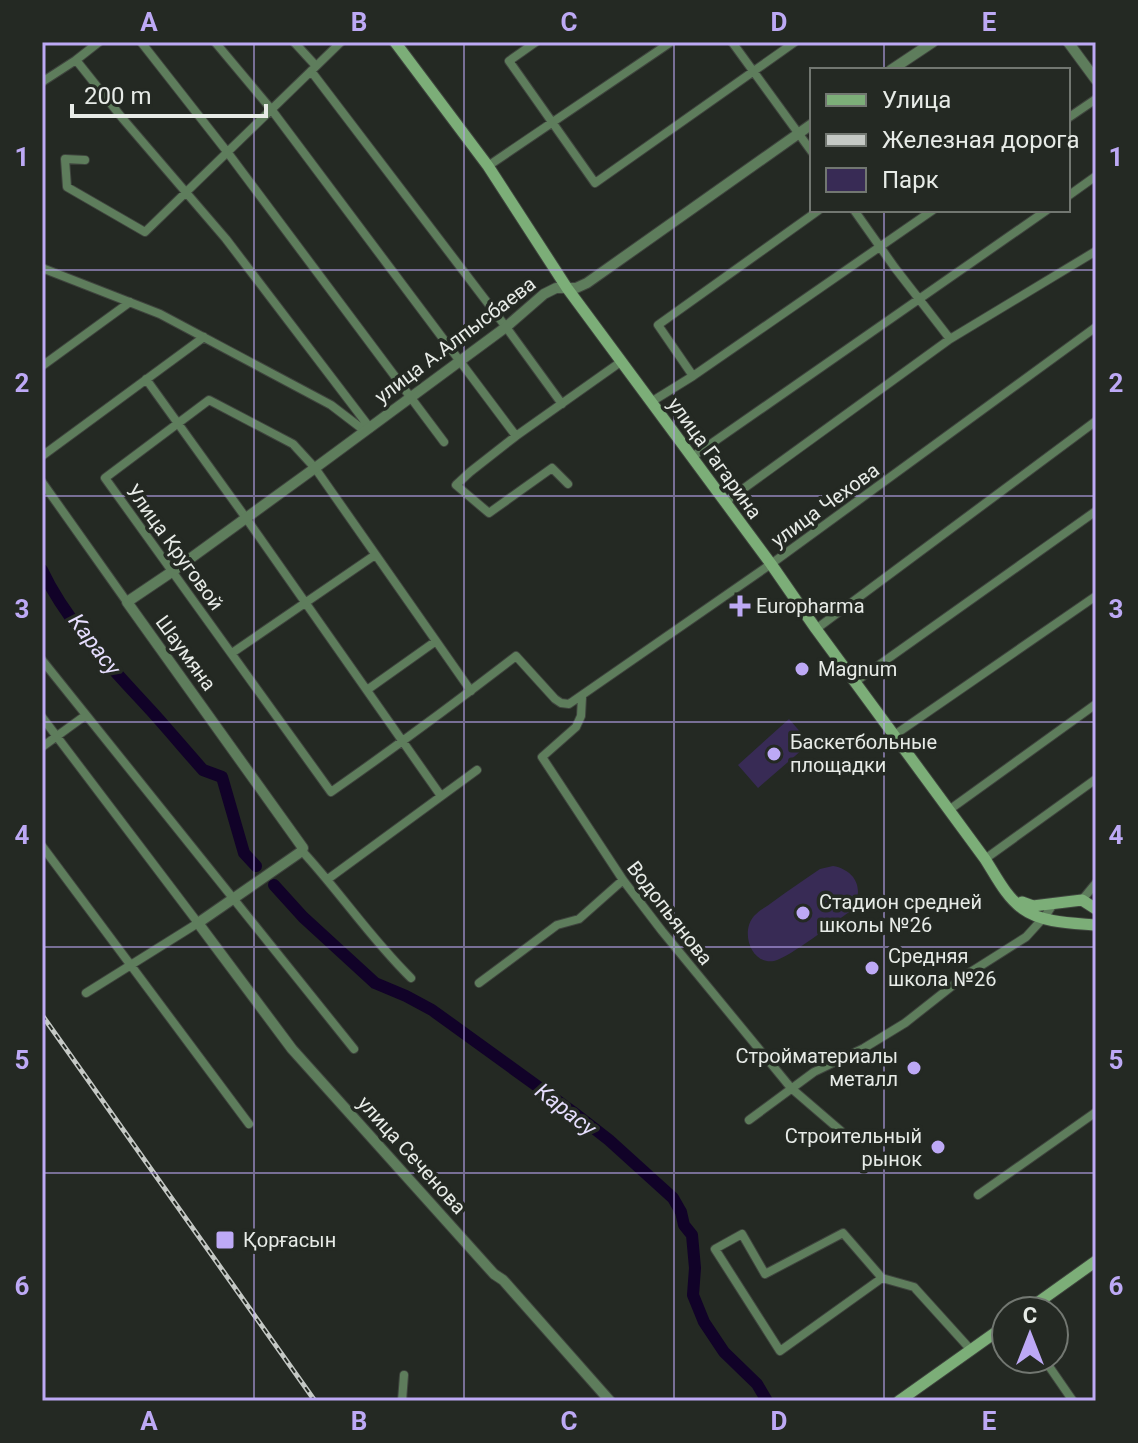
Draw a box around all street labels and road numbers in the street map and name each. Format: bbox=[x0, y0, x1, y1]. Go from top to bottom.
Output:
street label: улица А.Алпысбаева bbox=[370, 272, 540, 408]
street label: улица Гагарина bbox=[663, 393, 767, 523]
street label: улица Чехова bbox=[766, 458, 884, 552]
street label: Улица Круговой bbox=[121, 479, 229, 615]
street label: Шаумяна bbox=[151, 611, 221, 695]
street label: Водопьянова bbox=[622, 856, 718, 970]
street label: улица Сеченова bbox=[353, 1091, 471, 1219]

